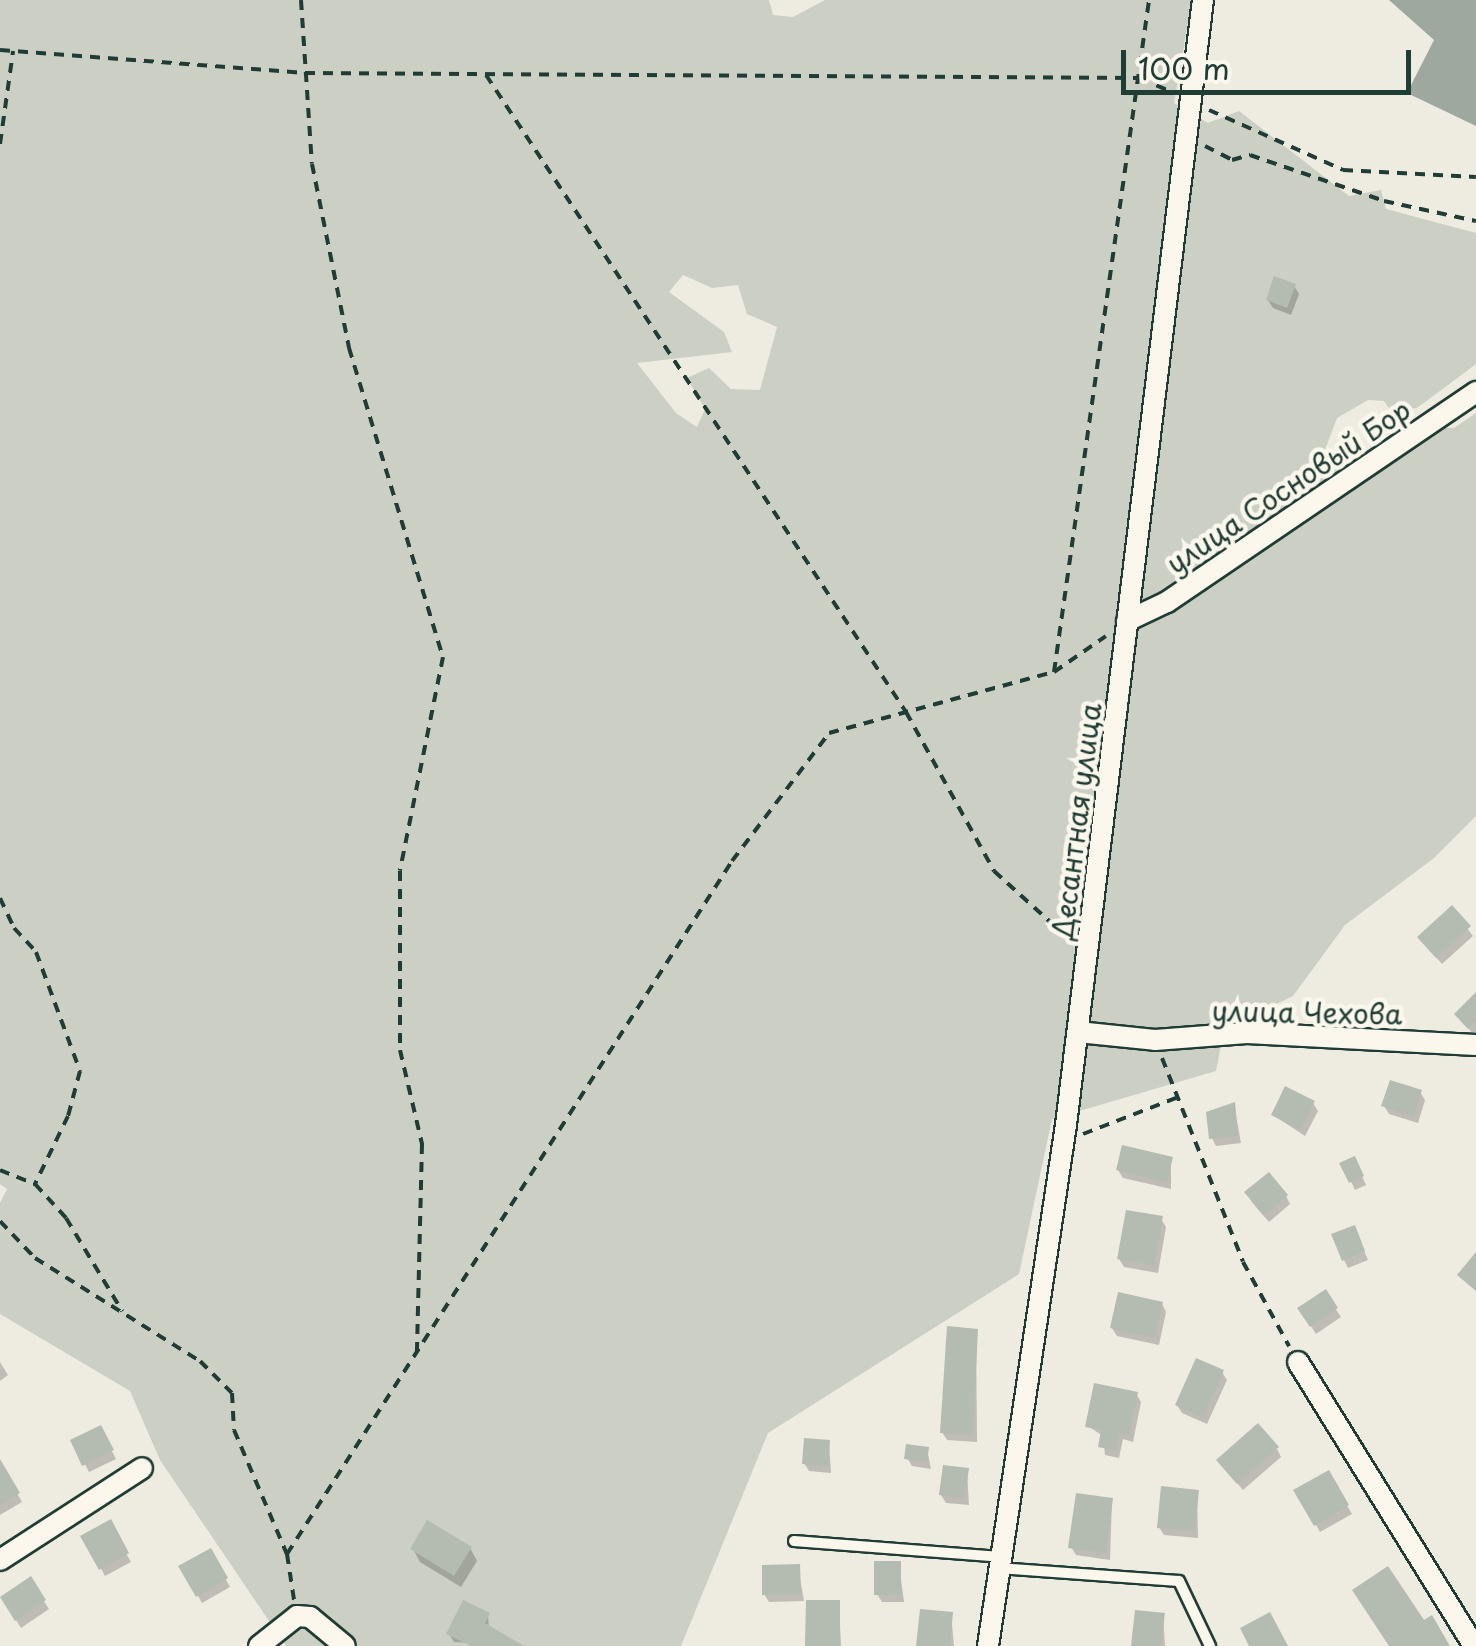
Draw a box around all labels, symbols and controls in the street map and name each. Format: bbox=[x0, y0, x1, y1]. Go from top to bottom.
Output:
scale bar bbox=[1126, 30, 1416, 92]
text: 100 m bbox=[1138, 45, 1230, 90]
street label: улица Сосновый Бор bbox=[1159, 391, 1417, 581]
street label: Десантная улица bbox=[1045, 700, 1107, 942]
street label: улица Чехова bbox=[1211, 994, 1403, 1030]

